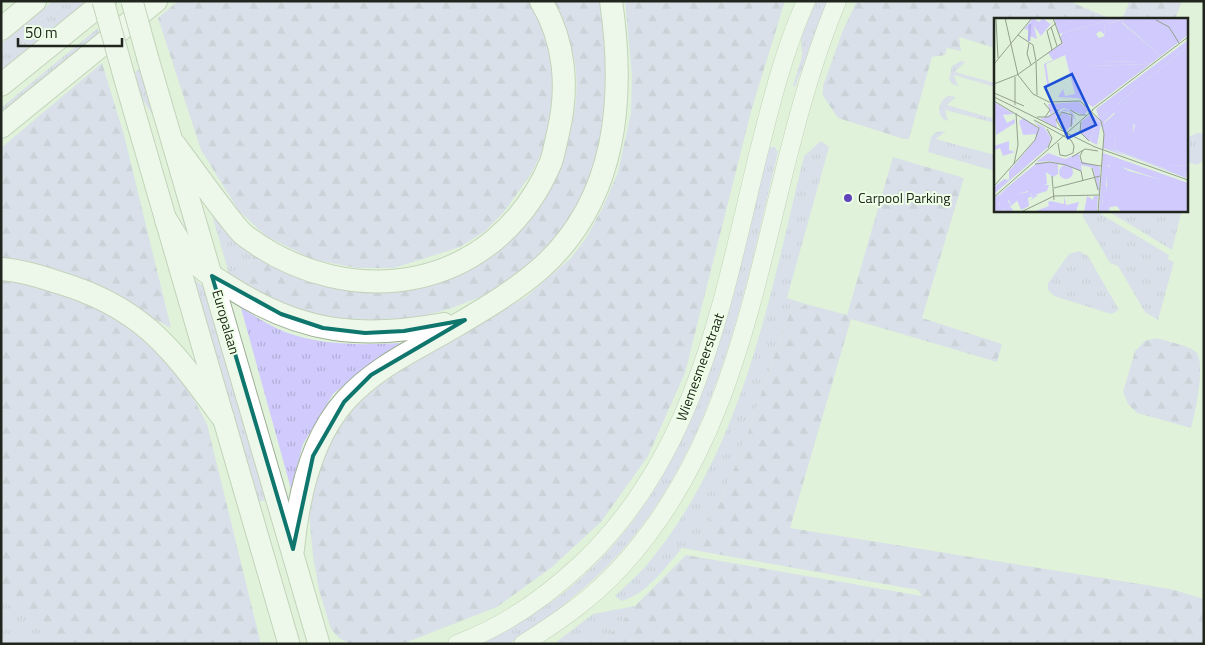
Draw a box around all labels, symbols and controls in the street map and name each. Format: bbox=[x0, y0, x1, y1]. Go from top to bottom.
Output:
scale bar bbox=[18, 15, 121, 47]
inset map bbox=[994, 18, 1188, 211]
text: 50 m bbox=[25, 21, 58, 44]
place label: Carpool Parking bbox=[858, 187, 951, 208]
marker: Carpool Parking bbox=[842, 192, 854, 204]
street label: Europalaan bbox=[207, 287, 246, 357]
street label: Wiemesmeerstraat bbox=[670, 310, 729, 424]

